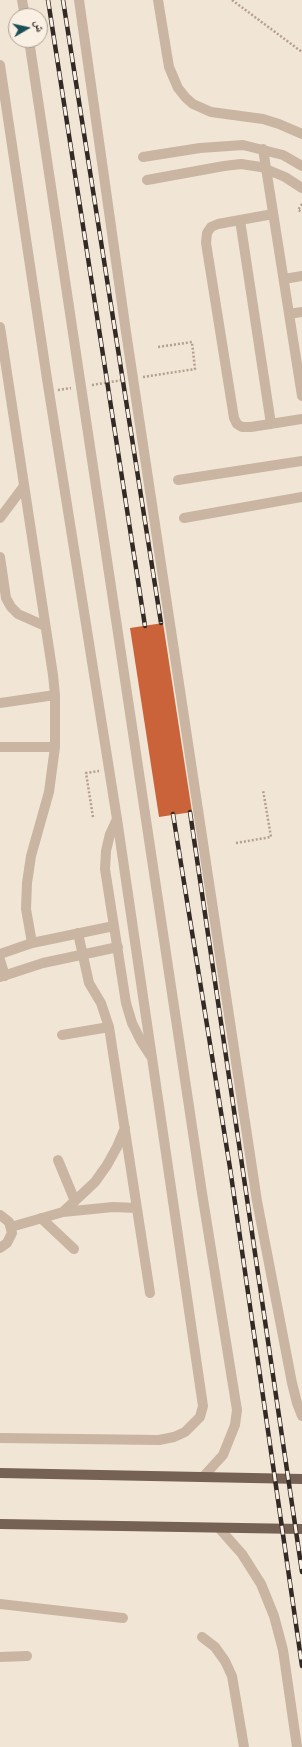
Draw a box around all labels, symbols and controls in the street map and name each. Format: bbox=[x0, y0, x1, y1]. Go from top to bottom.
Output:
north arrow bbox=[8, 8, 48, 48]
text: ش bbox=[32, 19, 47, 33]

